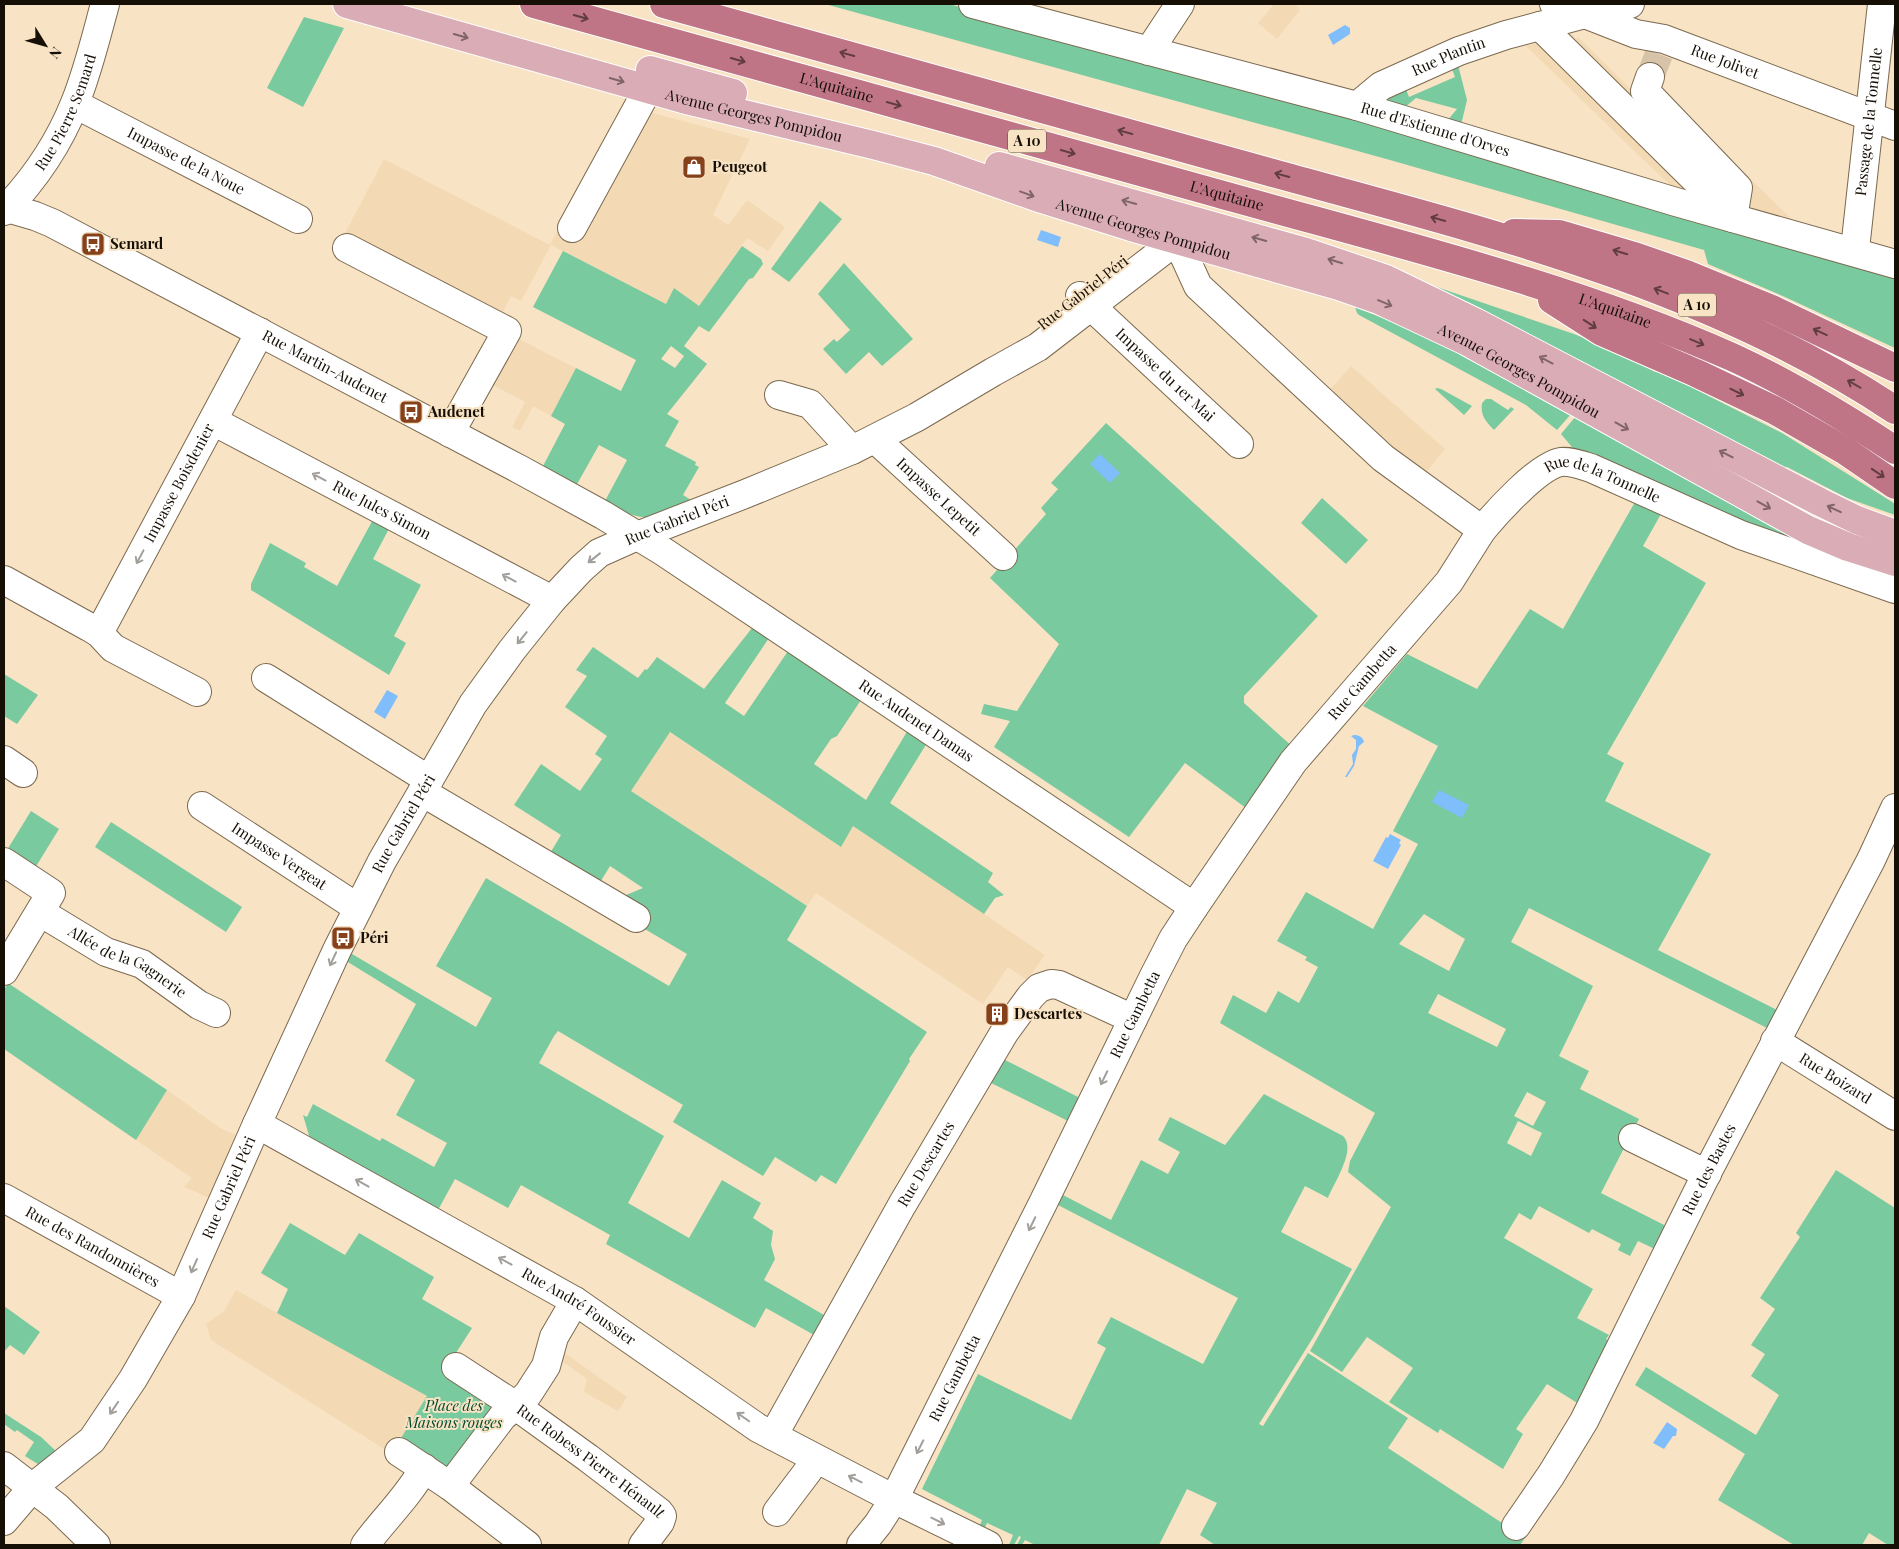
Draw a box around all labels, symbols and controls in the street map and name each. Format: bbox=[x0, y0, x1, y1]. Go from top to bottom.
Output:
one-way arrow bbox=[573, 12, 589, 22]
north arrow bbox=[20, 20, 70, 70]
one-way arrow bbox=[452, 32, 468, 42]
street label: Rue Plantin bbox=[1408, 32, 1488, 80]
street label: Rue Jolivet bbox=[1688, 39, 1763, 83]
text: N bbox=[45, 43, 66, 63]
street label: Passage de la Tonnelle bbox=[1850, 46, 1886, 197]
one-way arrow bbox=[839, 49, 855, 59]
street label: Rue Pierre Semard bbox=[30, 51, 100, 174]
one-way arrow bbox=[729, 56, 745, 66]
street label: L'Aquitaine bbox=[798, 67, 876, 107]
one-way arrow bbox=[609, 76, 625, 86]
street label: Avenue Georges Pompidou bbox=[662, 83, 845, 146]
street label: Rue d'Estienne d'Orves bbox=[1359, 97, 1512, 160]
one-way arrow bbox=[886, 100, 902, 109]
street label: Impasse de la Noue bbox=[125, 122, 249, 199]
one-way arrow bbox=[1118, 127, 1134, 136]
road number: A 10 bbox=[1008, 130, 1046, 152]
one-way arrow bbox=[1059, 148, 1075, 158]
shop icon: Peugeot bbox=[681, 154, 707, 180]
place label: Peugeot bbox=[712, 156, 768, 176]
one-way arrow bbox=[1274, 170, 1290, 180]
street label: L'Aquitaine bbox=[1188, 175, 1266, 215]
one-way arrow bbox=[1018, 190, 1034, 199]
street label: Avenue Georges Pompidou bbox=[1053, 193, 1233, 264]
one-way arrow bbox=[1122, 197, 1138, 207]
one-way arrow bbox=[1431, 214, 1447, 224]
bus stop icon: Semard bbox=[80, 231, 106, 257]
place label: Semard bbox=[110, 233, 163, 253]
one-way arrow bbox=[1251, 233, 1267, 243]
one-way arrow bbox=[1612, 247, 1628, 257]
street label: Rue Gabriel Péri bbox=[1033, 250, 1132, 334]
one-way arrow bbox=[1328, 256, 1344, 266]
one-way arrow bbox=[1653, 286, 1669, 295]
street label: L'Aquitaine bbox=[1577, 288, 1655, 332]
road number: A 10 bbox=[1678, 294, 1716, 316]
one-way arrow bbox=[1377, 299, 1392, 308]
street label: Avenue Georges Pompidou bbox=[1434, 318, 1604, 422]
one-way arrow bbox=[1583, 319, 1597, 329]
street label: Impasse du 1er Mai bbox=[1112, 323, 1220, 426]
street label: Rue Martin-Audenet bbox=[259, 325, 392, 407]
one-way arrow bbox=[1813, 326, 1828, 336]
one-way arrow bbox=[1689, 338, 1704, 348]
one-way arrow bbox=[1539, 354, 1553, 364]
one-way arrow bbox=[1847, 379, 1861, 389]
one-way arrow bbox=[1730, 387, 1745, 397]
bus stop icon: Audenet bbox=[398, 399, 424, 425]
place label: Audenet bbox=[427, 401, 486, 421]
street label: Impasse Boisdenier bbox=[138, 419, 218, 546]
one-way arrow bbox=[1614, 421, 1629, 431]
one-way arrow bbox=[1718, 449, 1733, 459]
street label: Rue de la Tonnelle bbox=[1540, 451, 1664, 507]
street label: Impasse Lepetit bbox=[893, 453, 986, 540]
one-way arrow bbox=[1871, 468, 1885, 478]
one-way arrow bbox=[312, 472, 327, 481]
street label: Rue Jules Simon bbox=[330, 475, 435, 543]
street label: Rue Gabriel Péri bbox=[621, 490, 732, 549]
one-way arrow bbox=[1756, 500, 1770, 510]
one-way arrow bbox=[1827, 504, 1842, 513]
one-way arrow bbox=[135, 549, 145, 564]
one-way arrow bbox=[588, 552, 601, 563]
one-way arrow bbox=[502, 573, 517, 582]
one-way arrow bbox=[516, 632, 527, 645]
street label: Rue Gambetta bbox=[1323, 639, 1400, 724]
street label: Rue Audenet Damas bbox=[855, 674, 978, 766]
street label: Rue Gabriel Péri bbox=[367, 770, 439, 876]
street label: Impasse Vergeat bbox=[228, 817, 332, 894]
street label: Allée de la Gagnerie bbox=[64, 920, 191, 1002]
bus stop icon: Péri bbox=[330, 925, 356, 951]
place label: Péri bbox=[360, 927, 389, 947]
one-way arrow bbox=[328, 951, 337, 966]
street label: Rue Gambetta bbox=[1105, 966, 1164, 1061]
building icon: Descartes bbox=[984, 1001, 1010, 1027]
place label: Descartes bbox=[1014, 1003, 1082, 1023]
street label: Rue Boizard bbox=[1796, 1048, 1876, 1108]
one-way arrow bbox=[1099, 1070, 1108, 1085]
street label: Rue Descartes bbox=[892, 1117, 958, 1210]
street label: Rue des Bastes bbox=[1677, 1120, 1740, 1218]
street label: Rue Gabriel Péri bbox=[197, 1132, 260, 1242]
one-way arrow bbox=[355, 1178, 370, 1188]
street label: Rue des Randonnières bbox=[22, 1201, 163, 1291]
one-way arrow bbox=[1027, 1216, 1036, 1231]
one-way arrow bbox=[498, 1256, 512, 1266]
one-way arrow bbox=[189, 1258, 199, 1273]
street label: Rue André Foussier bbox=[519, 1262, 640, 1349]
street label: Rue Gambetta bbox=[924, 1330, 984, 1424]
park label: Place des Maisons rouges bbox=[404, 1395, 503, 1432]
street label: Rue Robess Pierre Hénault bbox=[513, 1399, 671, 1522]
one-way arrow bbox=[109, 1400, 119, 1414]
one-way arrow bbox=[736, 1412, 750, 1422]
one-way arrow bbox=[915, 1439, 924, 1454]
one-way arrow bbox=[848, 1474, 863, 1483]
one-way arrow bbox=[930, 1517, 945, 1526]

